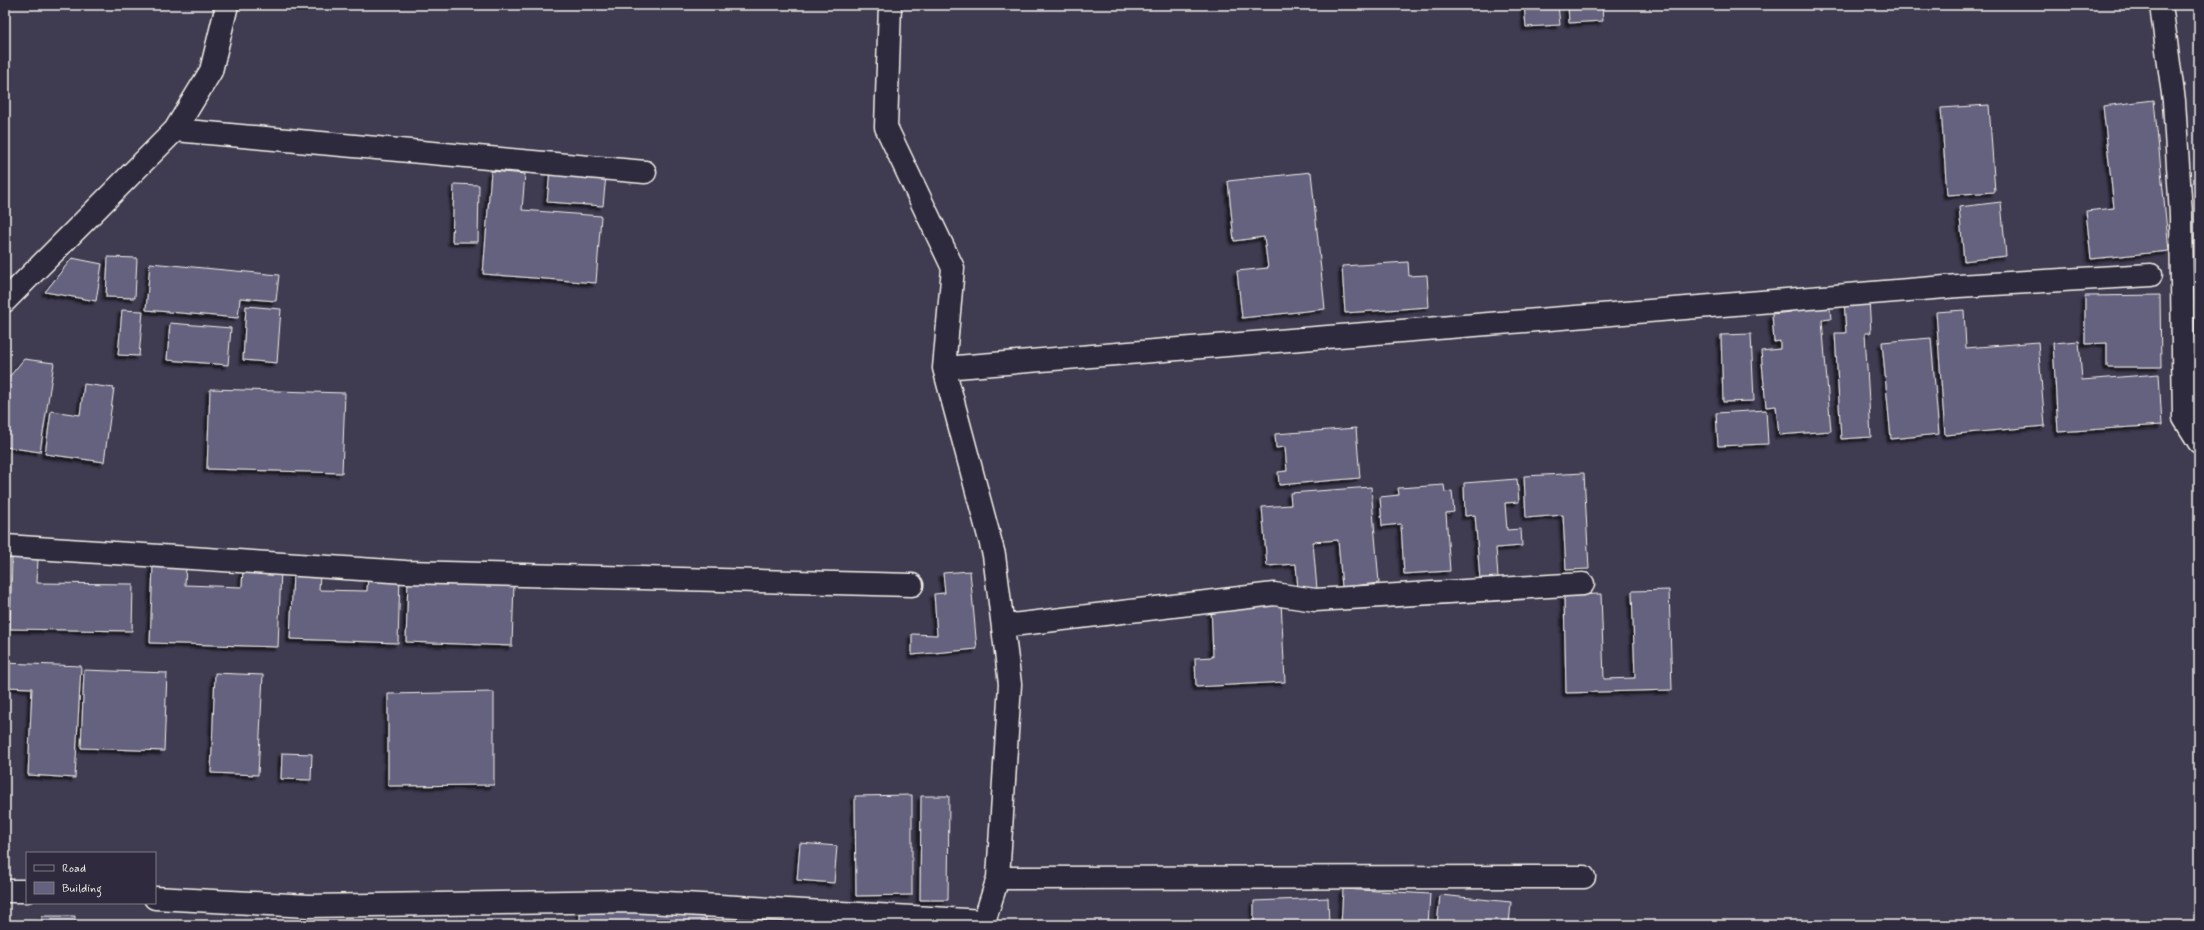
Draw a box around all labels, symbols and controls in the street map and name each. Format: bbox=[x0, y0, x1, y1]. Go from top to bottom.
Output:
legend bbox=[26, 852, 156, 904]
text: Road bbox=[62, 861, 86, 877]
text: Building bbox=[62, 881, 102, 898]

